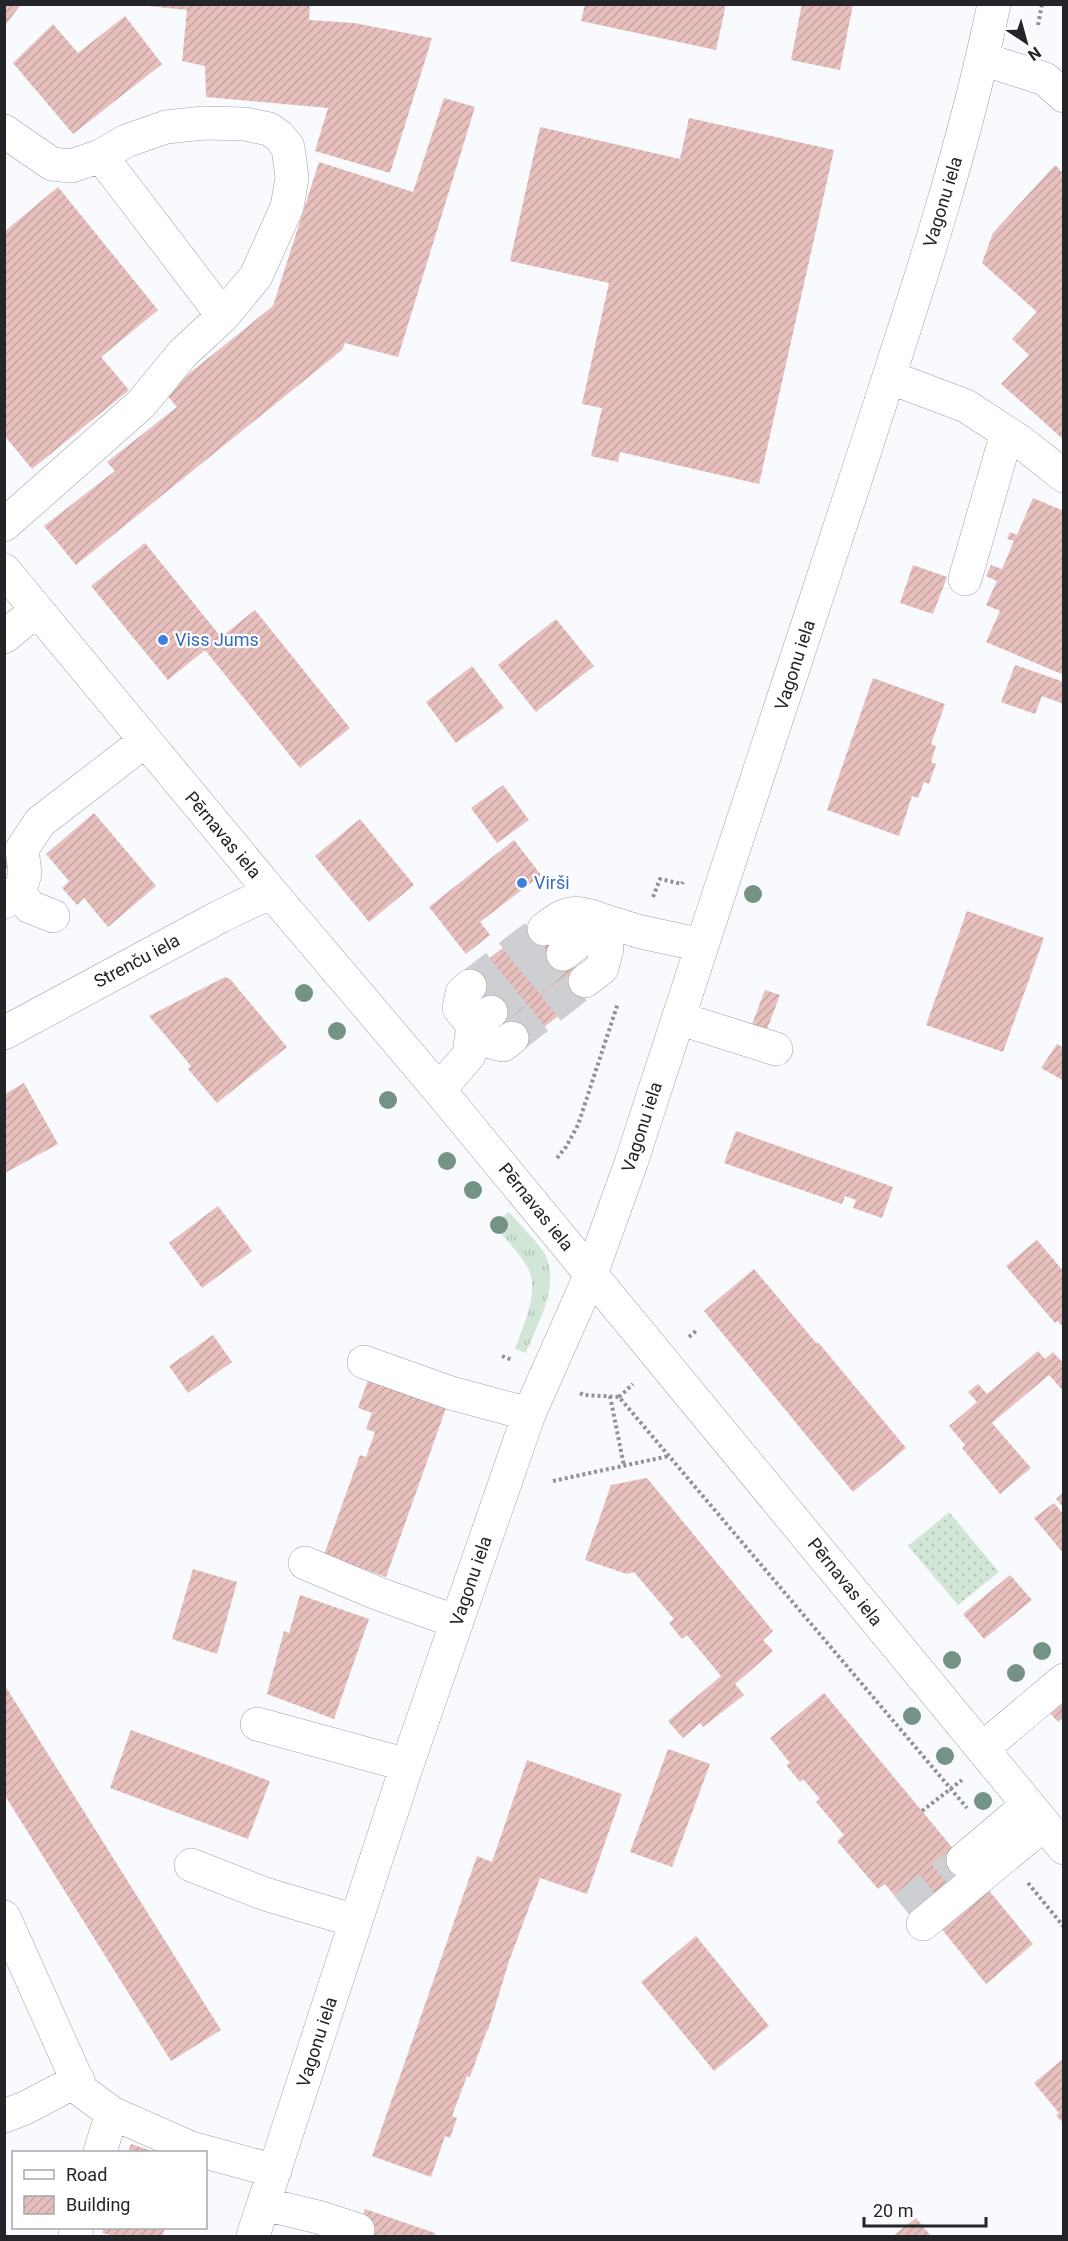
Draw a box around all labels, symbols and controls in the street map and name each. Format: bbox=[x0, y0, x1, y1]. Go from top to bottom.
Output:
north arrow bbox=[996, 12, 1056, 72]
text: N bbox=[1024, 43, 1045, 65]
street label: Vagonu iela bbox=[919, 154, 966, 250]
street label: Vagonu iela bbox=[770, 617, 819, 713]
place label: Viss Jums bbox=[175, 629, 259, 650]
marker: Viss Jums bbox=[156, 633, 170, 647]
street label: Pērnavas iela bbox=[181, 787, 266, 882]
place label: Virši bbox=[534, 872, 570, 893]
marker: Virši bbox=[515, 876, 529, 890]
street label: Strenču iela bbox=[90, 929, 183, 992]
street label: Vagonu iela bbox=[617, 1079, 666, 1175]
street label: Pērnavas iela bbox=[495, 1159, 578, 1255]
street label: Vagonu iela bbox=[445, 1533, 496, 1629]
street label: Pērnavas iela bbox=[804, 1534, 887, 1630]
street label: Vagonu iela bbox=[292, 1994, 341, 2090]
legend bbox=[12, 2151, 207, 2229]
text: Road bbox=[66, 2164, 107, 2185]
scale bar bbox=[864, 2190, 986, 2228]
text: Building bbox=[66, 2194, 130, 2215]
text: 20 m bbox=[873, 2200, 913, 2221]

